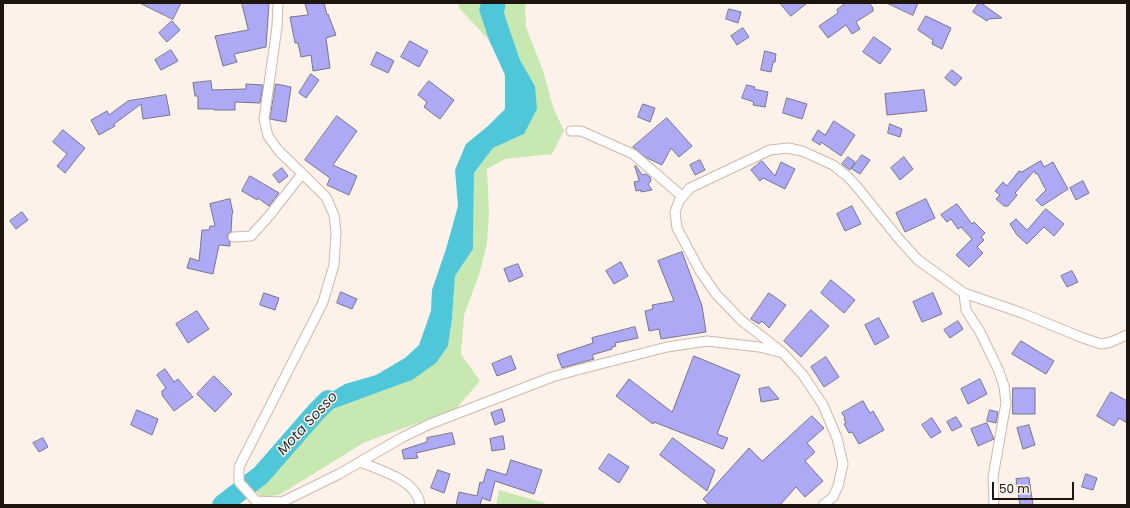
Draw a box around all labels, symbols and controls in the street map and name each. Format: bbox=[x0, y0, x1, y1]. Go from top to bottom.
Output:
water label: Mota Sosso bbox=[274, 389, 342, 459]
scale bar bbox=[994, 474, 1076, 500]
text: 50 m bbox=[999, 480, 1030, 497]

